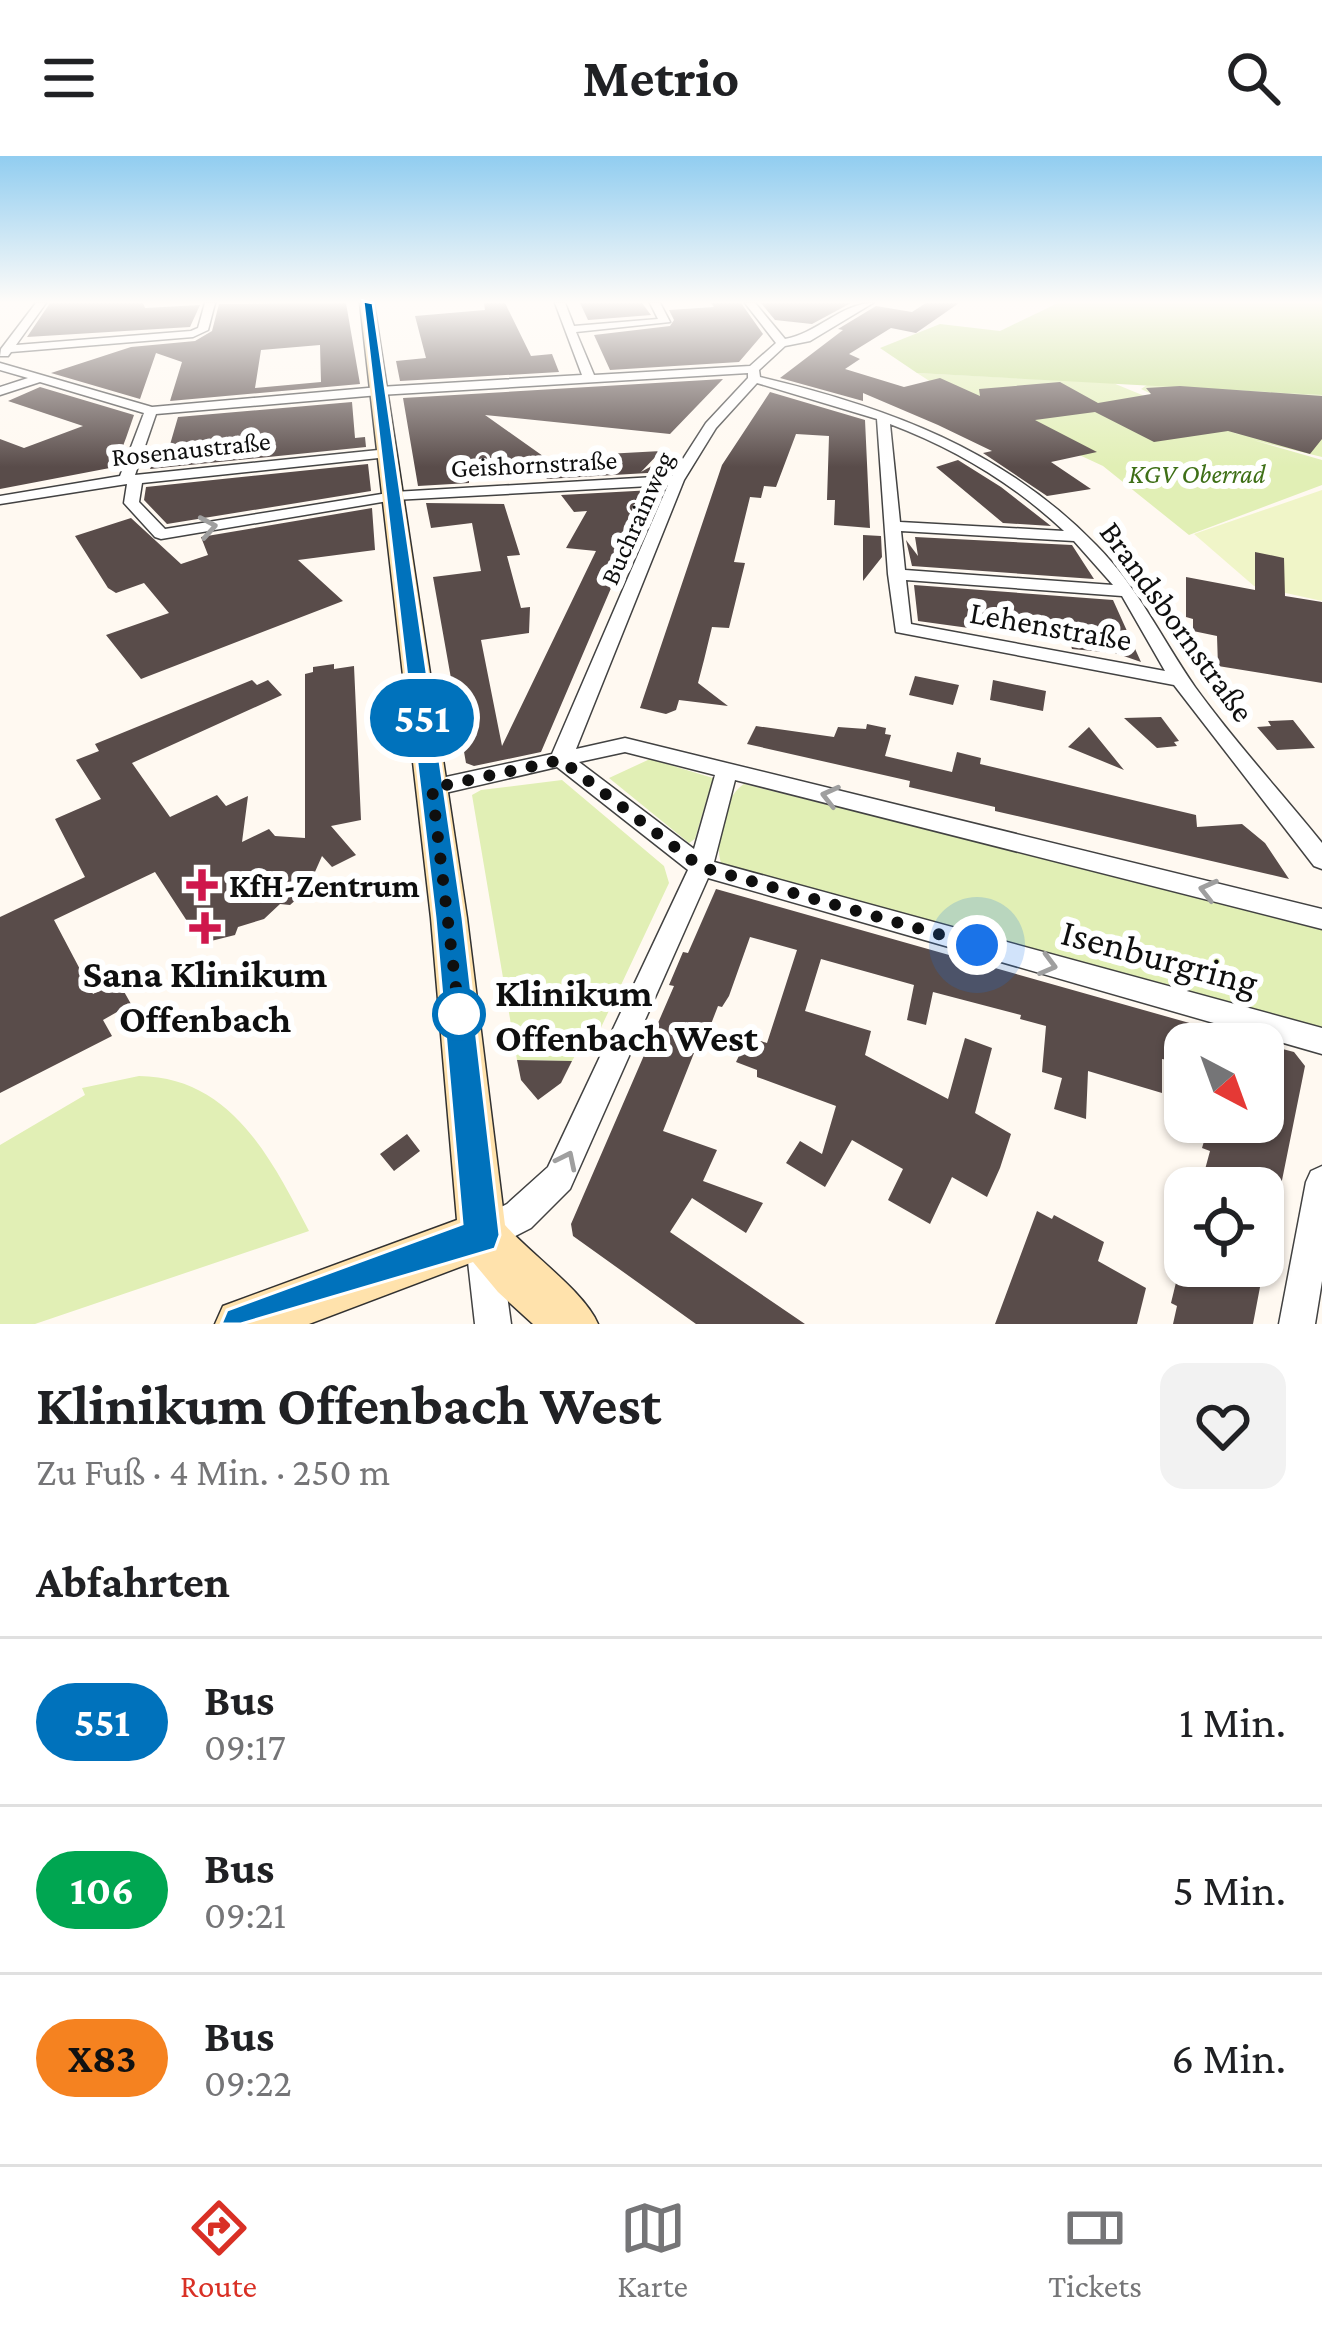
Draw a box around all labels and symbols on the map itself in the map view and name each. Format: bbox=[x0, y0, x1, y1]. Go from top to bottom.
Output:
street label: Rosenaustraße bbox=[110, 426, 272, 472]
street label: Geishornstraße bbox=[450, 445, 618, 483]
street label: Buchrainweg bbox=[594, 447, 680, 589]
park label: KGV Oberrad bbox=[1129, 459, 1267, 489]
street label: Brandsbornstraße bbox=[1093, 514, 1263, 729]
one-way arrow bbox=[198, 515, 218, 540]
street label: Lehenstraße bbox=[967, 593, 1135, 658]
line badge: 551 bbox=[353, 679, 491, 757]
one-way arrow bbox=[820, 785, 841, 810]
place label: KfH-Zentrum bbox=[229, 867, 420, 904]
marker: KfH-Zentrum bbox=[186, 869, 218, 901]
one-way arrow bbox=[1199, 879, 1219, 904]
street label: Isenburgring bbox=[1057, 910, 1263, 1004]
marker: Sana Klinikum Offenbach bbox=[189, 912, 221, 944]
your location bbox=[947, 915, 1007, 975]
one-way arrow bbox=[1037, 951, 1058, 976]
place label: Sana Klinikum Offenbach bbox=[83, 952, 327, 1040]
place label: Klinikum Offenbach West bbox=[495, 971, 759, 1059]
marker: Klinikum Offenbach West bbox=[434, 989, 484, 1039]
north arrow bbox=[1164, 1023, 1284, 1143]
one-way arrow bbox=[553, 1151, 576, 1172]

